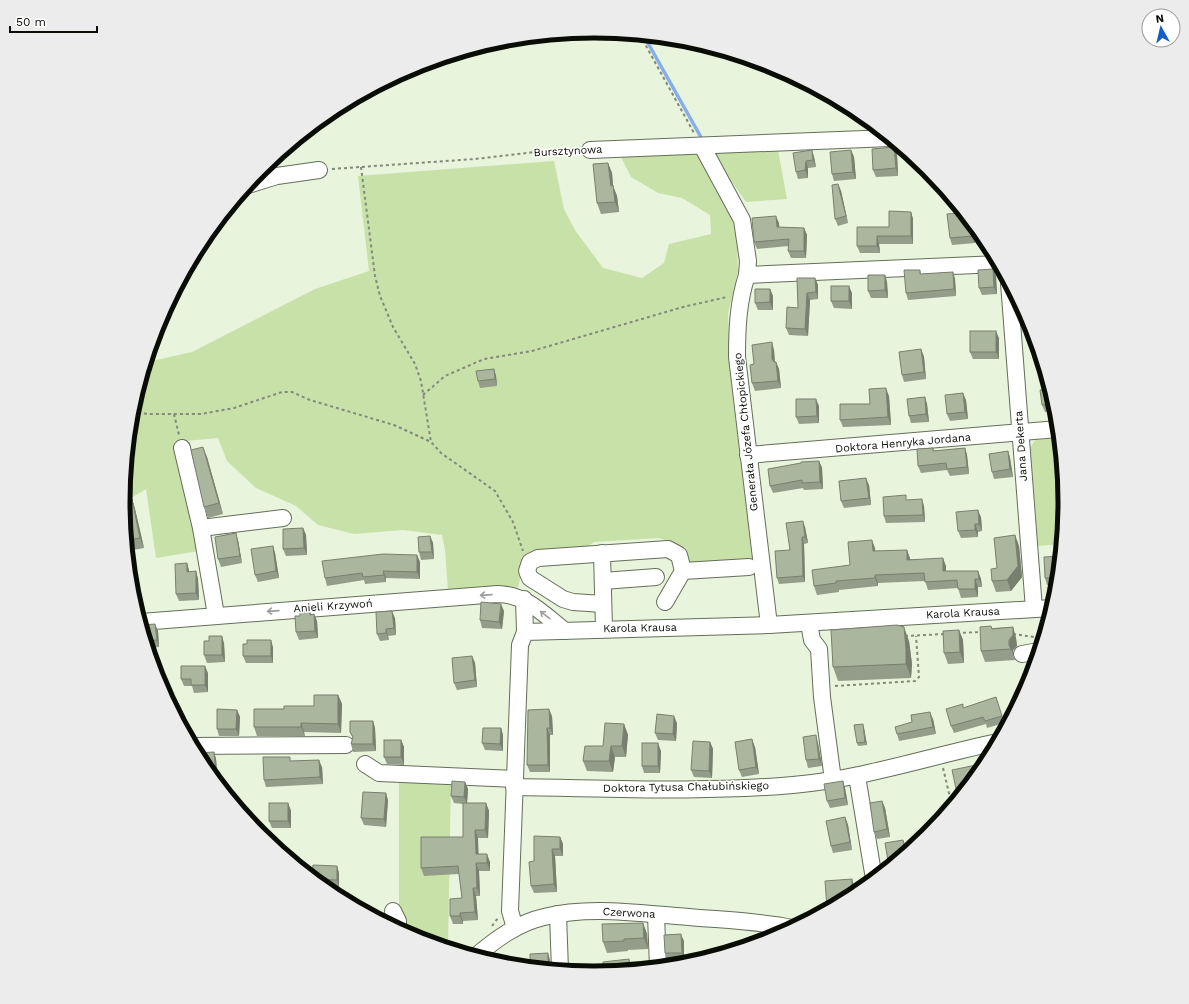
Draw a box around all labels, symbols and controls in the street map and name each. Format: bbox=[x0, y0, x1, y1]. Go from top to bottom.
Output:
scale bar bbox=[10, 8, 97, 34]
north arrow bbox=[1141, 8, 1181, 48]
text: N bbox=[1155, 12, 1165, 26]
text: 50 m bbox=[16, 15, 46, 29]
street label: Bursztynowa bbox=[533, 143, 603, 159]
street label: Generała Józefa Chłopickiego bbox=[731, 352, 761, 512]
street label: Jana Dekerta bbox=[1012, 410, 1030, 482]
street label: Doktora Henryka Jordana bbox=[835, 431, 971, 455]
one-way arrow bbox=[480, 591, 493, 598]
street label: Anieli Krzywoń bbox=[293, 597, 373, 615]
street label: Karola Krausa bbox=[926, 605, 1000, 621]
one-way arrow bbox=[267, 607, 280, 614]
one-way arrow bbox=[539, 610, 550, 619]
street label: Karola Krausa bbox=[603, 621, 677, 635]
street label: Doktora Tytusa Chałubińskiego bbox=[603, 779, 769, 795]
street label: Czerwona bbox=[602, 905, 656, 921]

